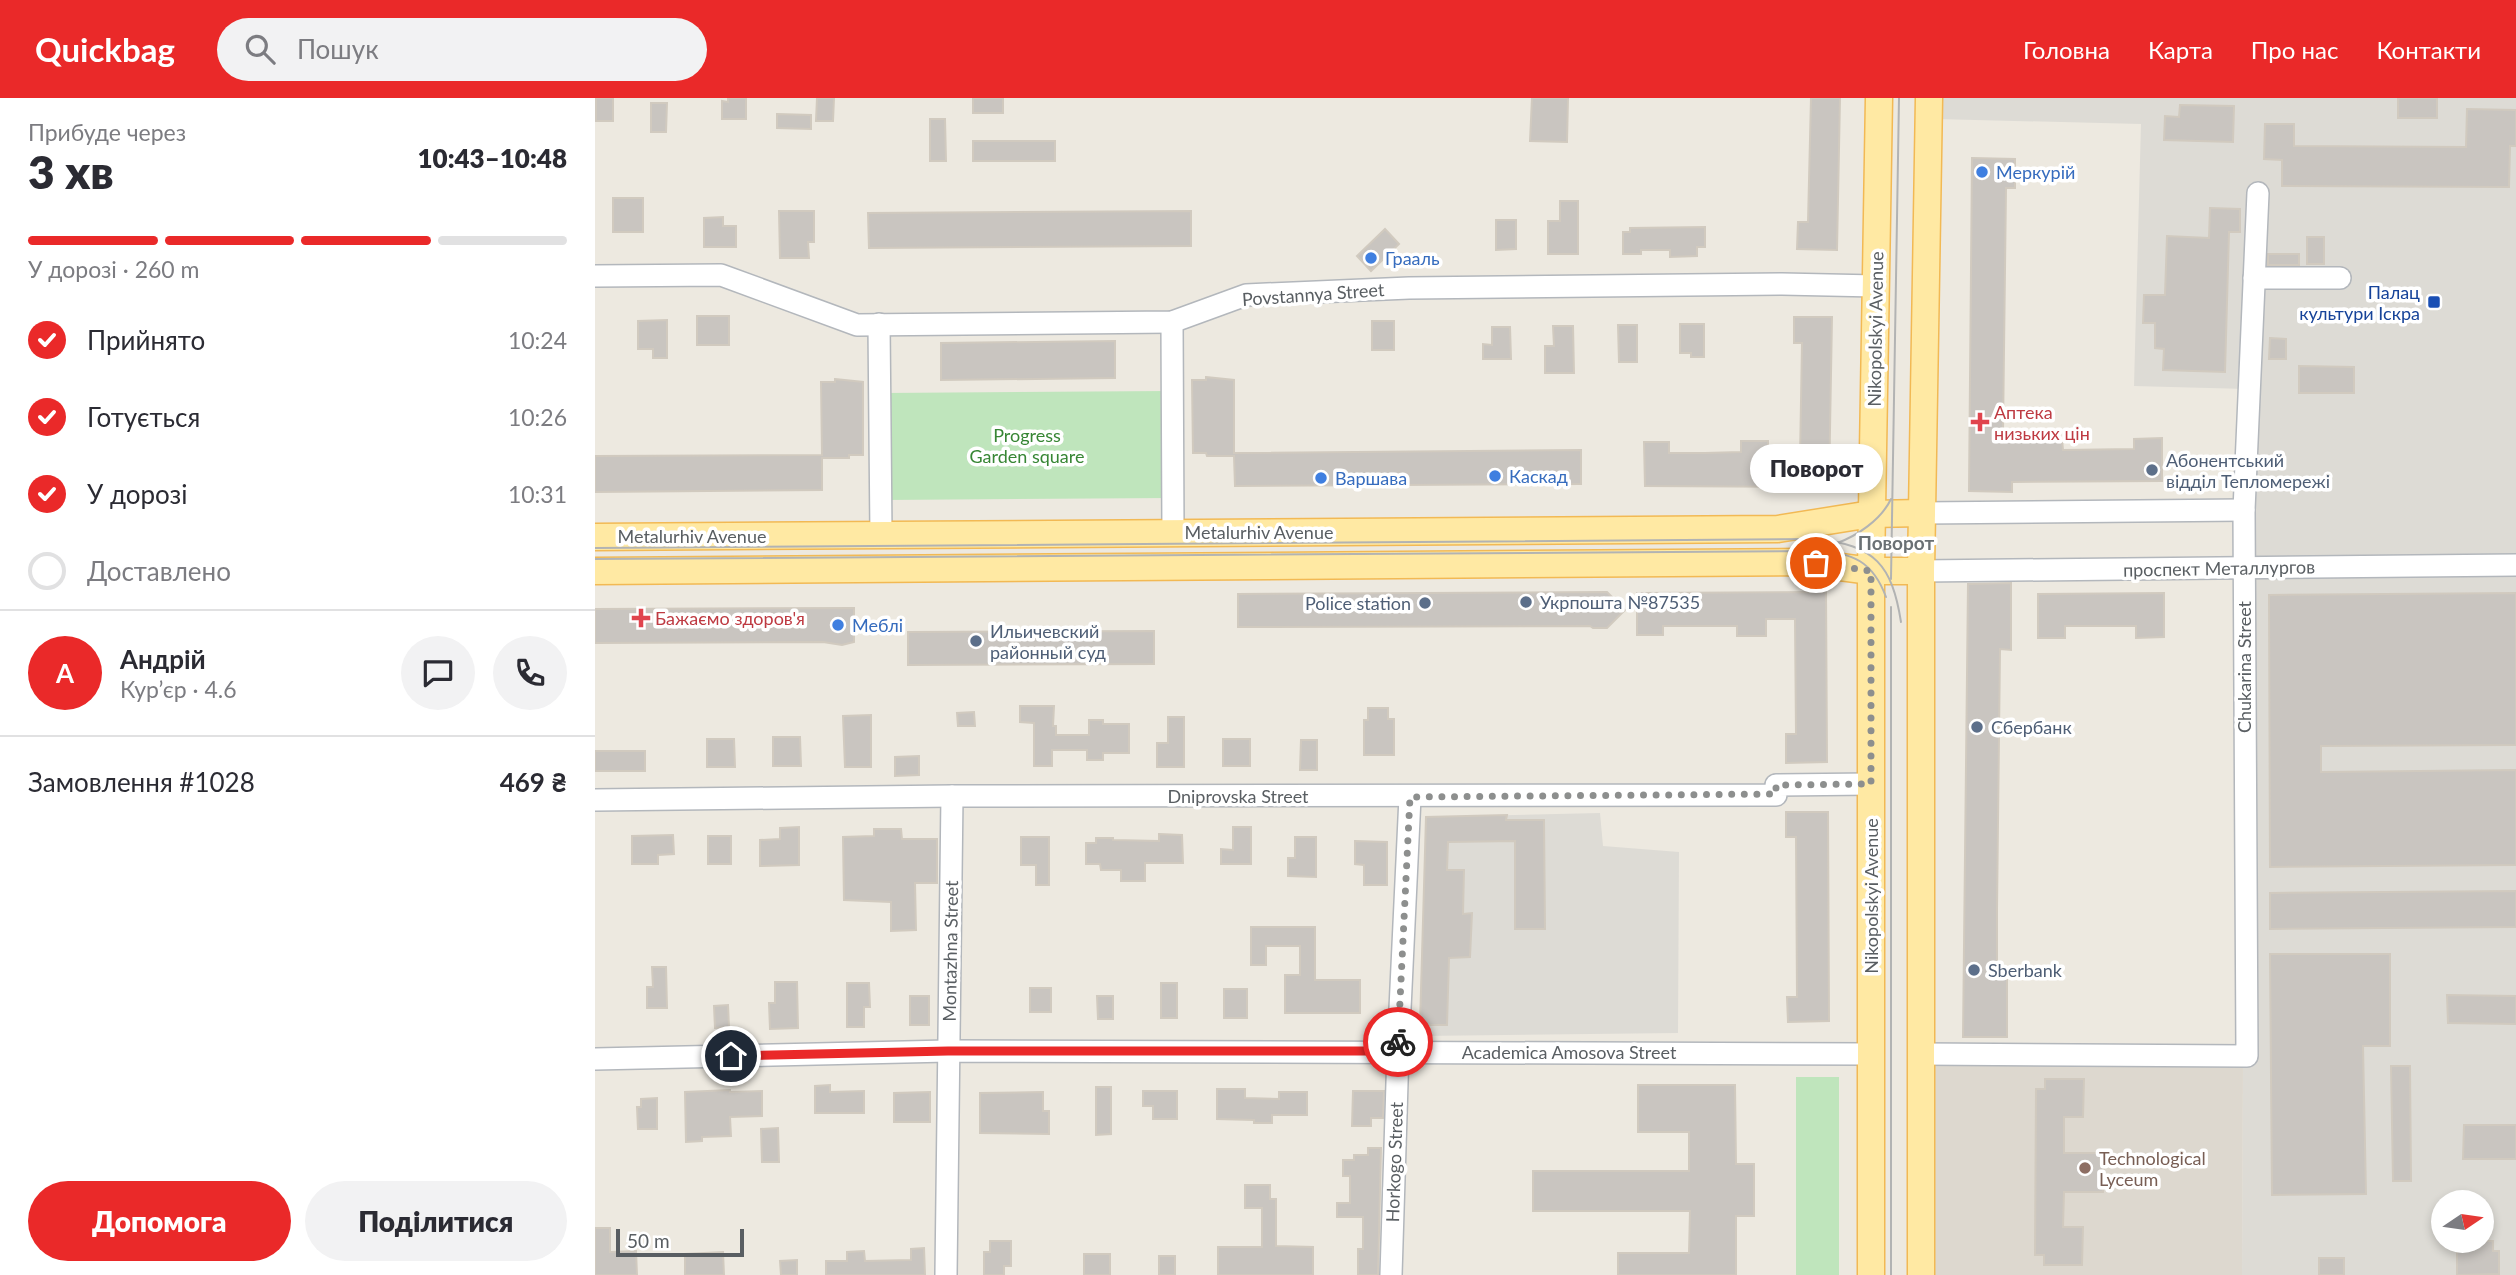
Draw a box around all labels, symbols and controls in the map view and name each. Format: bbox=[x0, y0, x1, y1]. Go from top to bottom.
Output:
search box bbox=[217, 18, 707, 81]
text: Quickbag bbox=[35, 29, 175, 69]
icon: search bbox=[241, 30, 279, 68]
text: Пошук bbox=[297, 33, 379, 65]
text: Головна bbox=[2023, 35, 2110, 64]
text: Карта bbox=[2148, 35, 2213, 64]
text: Про нас bbox=[2251, 35, 2338, 64]
text: Контакти bbox=[2376, 35, 2481, 64]
text: Прибуде через bbox=[28, 118, 186, 146]
text: 10:43–10:48 bbox=[417, 142, 567, 174]
text: 3 хв bbox=[28, 144, 114, 199]
place label: Меркурій bbox=[1996, 161, 2075, 183]
marker: Меркурій bbox=[1974, 164, 1990, 180]
place label: Грааль bbox=[1385, 247, 1440, 269]
marker: Грааль bbox=[1363, 250, 1379, 266]
street label: Nikopolskyi Avenue bbox=[1863, 251, 1887, 407]
text: У дорозі · 260 m bbox=[28, 255, 199, 283]
street label: Povstannya Street bbox=[1241, 278, 1385, 310]
place label: Палац культури Іскра bbox=[2299, 281, 2420, 324]
marker: Палац культури Іскра bbox=[2426, 294, 2442, 310]
icon: check bbox=[28, 321, 66, 359]
text: Прийнято bbox=[87, 324, 205, 356]
text: 10:24 bbox=[508, 326, 567, 354]
icon: check bbox=[28, 398, 66, 436]
text: Готується bbox=[87, 401, 200, 433]
place label: Аптека низьких цін bbox=[1994, 401, 2090, 444]
text: 10:26 bbox=[508, 403, 567, 431]
marker: Аптека низьких цін bbox=[1972, 414, 1988, 430]
park label: Progress Garden square bbox=[969, 424, 1085, 467]
callout: Поворот bbox=[1749, 444, 1883, 493]
place label: Абонентський відділ Тепломережі bbox=[2166, 449, 2330, 492]
text: Поворот bbox=[1770, 454, 1863, 482]
marker: Абонентський відділ Тепломережі bbox=[2144, 462, 2160, 478]
place label: Каскад bbox=[1509, 465, 1568, 487]
place label: Варшава bbox=[1335, 467, 1407, 489]
marker: Каскад bbox=[1487, 468, 1503, 484]
marker: Варшава bbox=[1313, 470, 1329, 486]
icon: check bbox=[28, 475, 66, 513]
text: У дорозі bbox=[87, 478, 187, 510]
text: 10:31 bbox=[508, 480, 567, 508]
street label: Metalurhiv Avenue bbox=[1185, 521, 1333, 543]
street label: Metalurhiv Avenue bbox=[618, 525, 766, 547]
district label: Поворот bbox=[1858, 531, 1934, 554]
pin bbox=[1786, 533, 1846, 593]
icon: bag bbox=[1797, 544, 1835, 582]
text: Доставлено bbox=[87, 555, 231, 587]
street label: проспект Металлургов bbox=[2123, 555, 2315, 581]
place label: Укрпошта №87535 bbox=[1540, 591, 1700, 613]
place label: Police station bbox=[1305, 592, 1411, 614]
marker: Укрпошта №87535 bbox=[1518, 594, 1534, 610]
marker: Police station bbox=[1417, 595, 1433, 611]
street label: Chukarina Street bbox=[2233, 600, 2255, 733]
place label: Бажаємо здоров'я bbox=[655, 607, 805, 629]
marker: Бажаємо здоров'я bbox=[633, 610, 649, 626]
place label: Меблі bbox=[852, 614, 903, 636]
marker: Меблі bbox=[830, 617, 846, 633]
place label: Ильичевский районный суд bbox=[990, 620, 1106, 663]
marker: Ильичевский районный суд bbox=[968, 633, 984, 649]
button: chat bbox=[401, 636, 475, 710]
button: phone bbox=[493, 636, 567, 710]
text: Андрій bbox=[120, 643, 206, 675]
text: А bbox=[56, 657, 74, 689]
text: Кур’єр · 4.6 bbox=[120, 675, 237, 703]
place label: Сбербанк bbox=[1991, 716, 2072, 738]
marker: Сбербанк bbox=[1969, 719, 1985, 735]
text: Замовлення #1028 bbox=[28, 766, 255, 798]
text: 469 ₴ bbox=[500, 766, 567, 798]
street label: Dniprovska Street bbox=[1167, 785, 1309, 807]
street label: Nikopolskyi Avenue bbox=[1860, 818, 1882, 974]
street label: Montazhna Street bbox=[938, 880, 962, 1022]
place label: Sberbank bbox=[1988, 959, 2063, 981]
marker: Sberbank bbox=[1966, 962, 1982, 978]
courier bbox=[1363, 1007, 1433, 1077]
icon: bike bbox=[1379, 1023, 1417, 1061]
pin bbox=[701, 1026, 761, 1086]
icon: home bbox=[712, 1037, 750, 1075]
street label: Academica Amosova Street bbox=[1462, 1041, 1677, 1063]
street label: Horkogo Street bbox=[1381, 1101, 1407, 1223]
place label: Technological Lyceum bbox=[2099, 1147, 2206, 1190]
marker: Technological Lyceum bbox=[2077, 1160, 2093, 1176]
button: Допомога bbox=[28, 1181, 291, 1261]
button: Поділитися bbox=[305, 1181, 567, 1261]
north arrow bbox=[2431, 1190, 2494, 1253]
map controls bbox=[2431, 1190, 2494, 1253]
scale bar bbox=[616, 1226, 744, 1258]
text: 50 m bbox=[627, 1229, 670, 1252]

